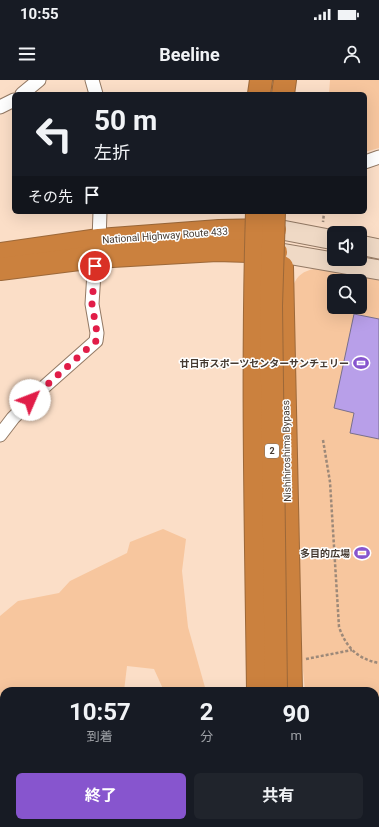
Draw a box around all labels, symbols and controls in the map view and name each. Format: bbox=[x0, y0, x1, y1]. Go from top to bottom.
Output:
text: 10:55 bbox=[20, 5, 59, 23]
icon: menu bbox=[16, 43, 38, 65]
icon: person bbox=[341, 43, 363, 65]
text: Beeline bbox=[159, 44, 220, 65]
text: 50 m bbox=[94, 104, 157, 137]
icon: left bbox=[28, 108, 80, 160]
text: 左折 bbox=[94, 142, 130, 163]
icon: arrive bbox=[81, 184, 103, 206]
text: その先 bbox=[28, 188, 73, 206]
street label: National Highway Route 433 bbox=[102, 226, 228, 245]
map controls bbox=[327, 226, 367, 314]
button: sound bbox=[327, 226, 367, 266]
pin bbox=[78, 249, 112, 283]
icon: arrive bbox=[84, 255, 106, 277]
button: search bbox=[327, 274, 367, 314]
sports icon: 廿日市スポーツセンターサンチェリー bbox=[352, 354, 370, 372]
place label: 廿日市スポーツセンターサンチェリー bbox=[179, 358, 349, 369]
position arrow bbox=[9, 379, 51, 421]
street label: Nishihiroshima Bypass bbox=[280, 400, 293, 502]
road number: 2 bbox=[265, 444, 279, 458]
sports icon: 多目的広場 bbox=[353, 544, 371, 562]
place label: 多目的広場 bbox=[300, 548, 350, 559]
text: 10:57 bbox=[69, 698, 131, 726]
text: 2 bbox=[200, 698, 214, 726]
text: 90 bbox=[282, 700, 310, 728]
text: m bbox=[291, 728, 302, 743]
text: 到着 bbox=[87, 729, 113, 744]
text: 分 bbox=[200, 729, 213, 744]
button: 終了 bbox=[16, 773, 186, 819]
button: 共有 bbox=[194, 773, 363, 819]

